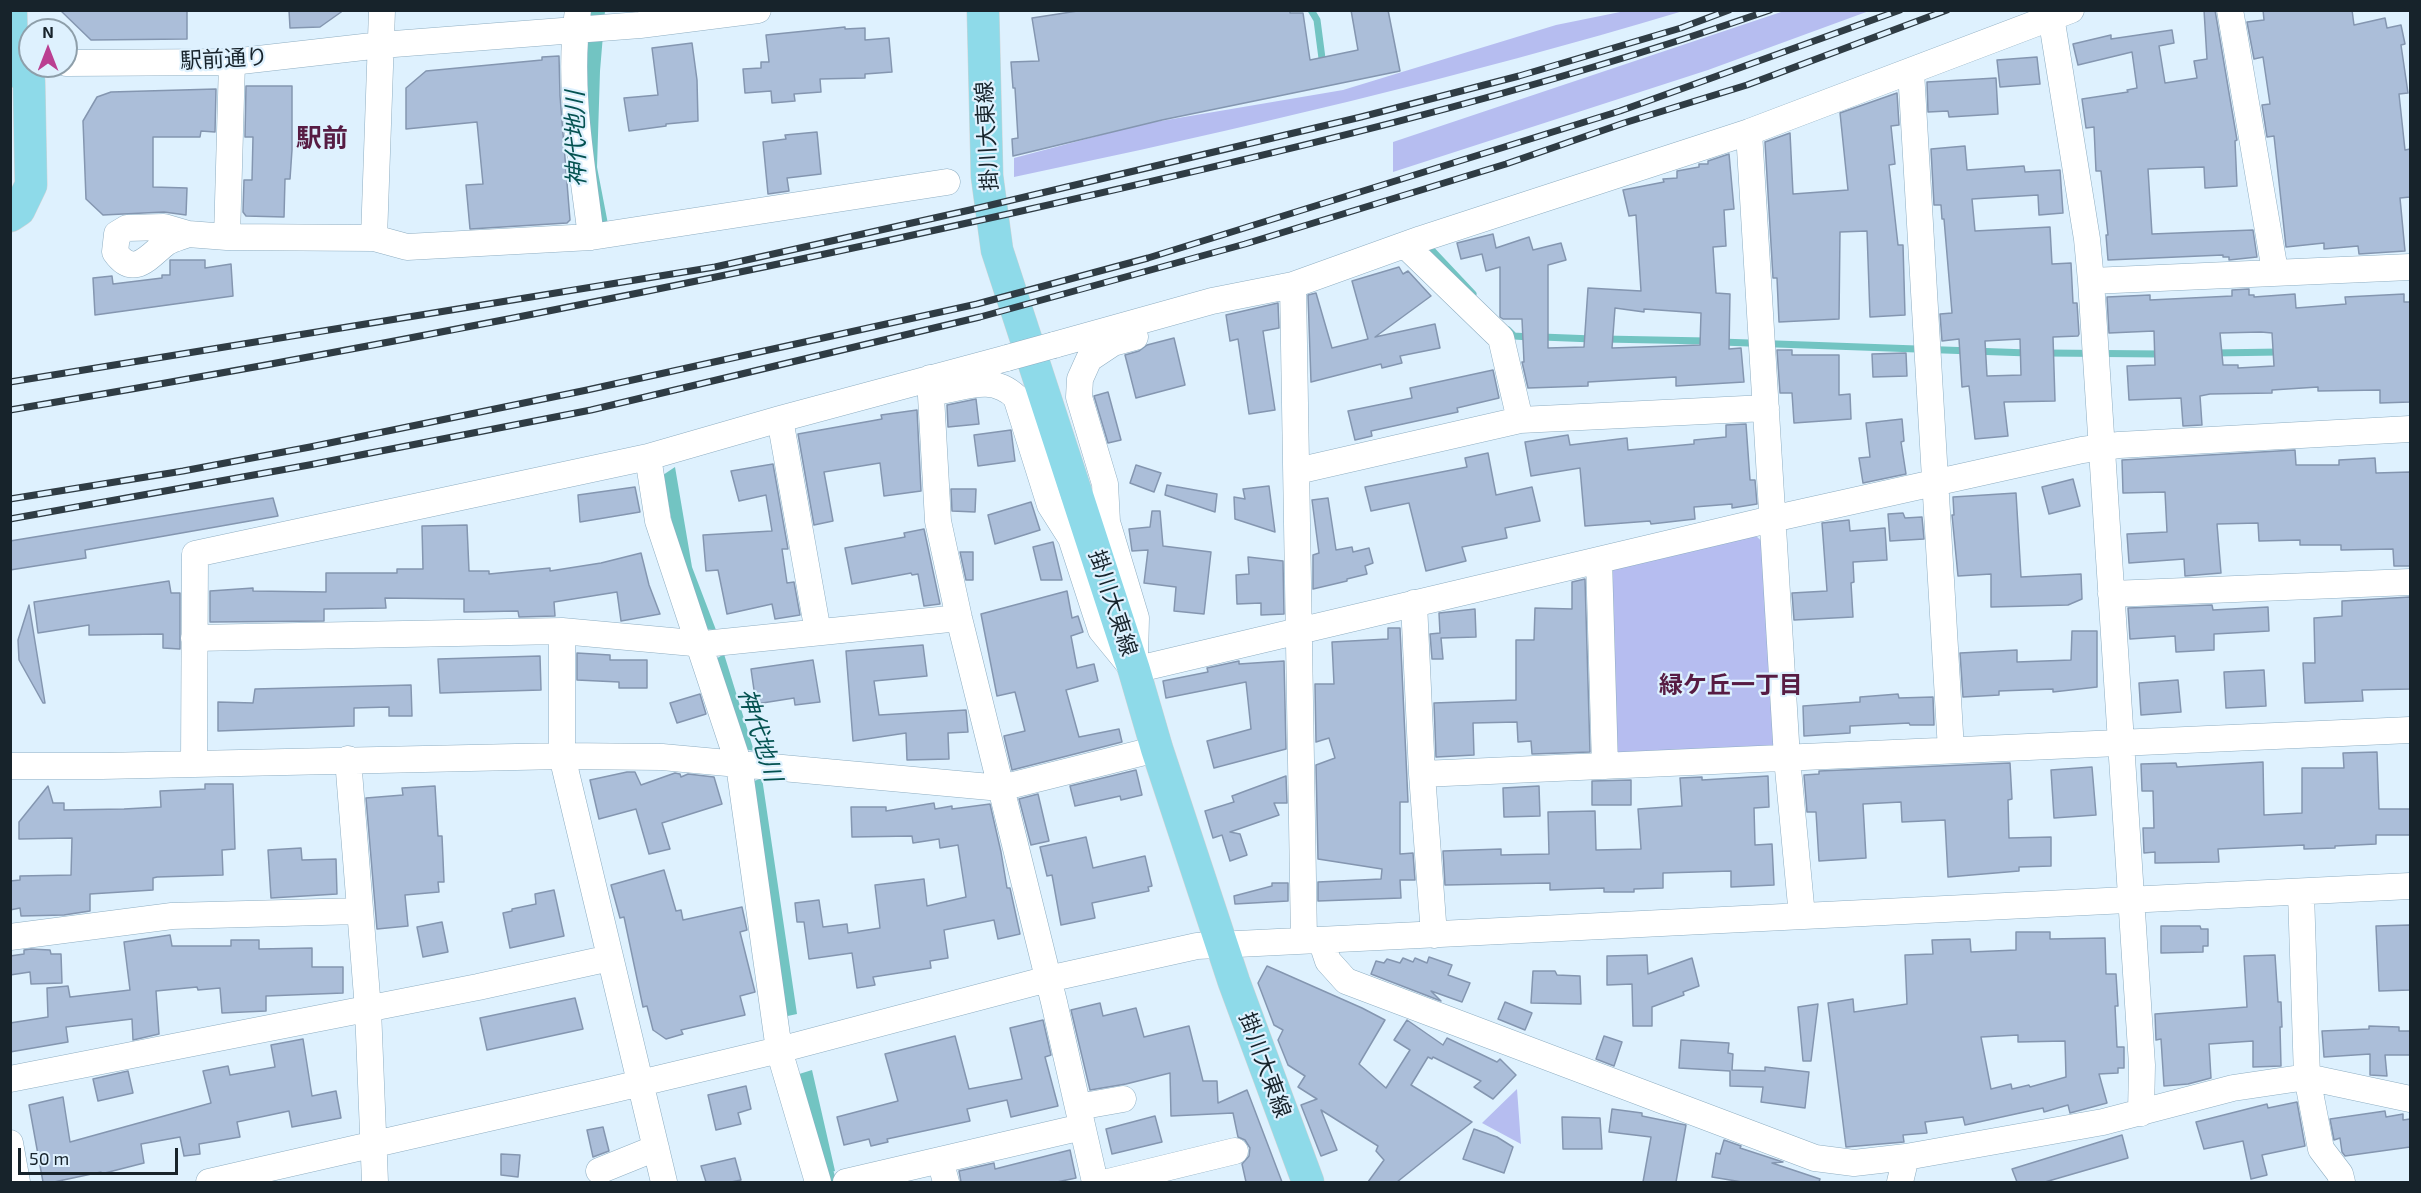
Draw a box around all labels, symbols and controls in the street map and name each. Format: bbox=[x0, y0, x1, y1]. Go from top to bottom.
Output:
north arrow bbox=[18, 18, 78, 78]
text: N bbox=[42, 22, 54, 41]
street label: 駅前通り bbox=[179, 44, 269, 74]
street label: 掛川大東線 bbox=[971, 80, 1003, 192]
water label: 神代地川 bbox=[561, 91, 591, 187]
district label: 駅前 bbox=[296, 122, 348, 154]
street label: 掛川大東線 bbox=[1083, 547, 1143, 659]
district label: 緑ケ丘一丁目 bbox=[1659, 671, 1803, 699]
water label: 神代地川 bbox=[732, 685, 788, 785]
street label: 掛川大東線 bbox=[1234, 1009, 1296, 1121]
scale bar bbox=[21, 1136, 182, 1174]
text: 50 m bbox=[29, 1147, 69, 1169]

